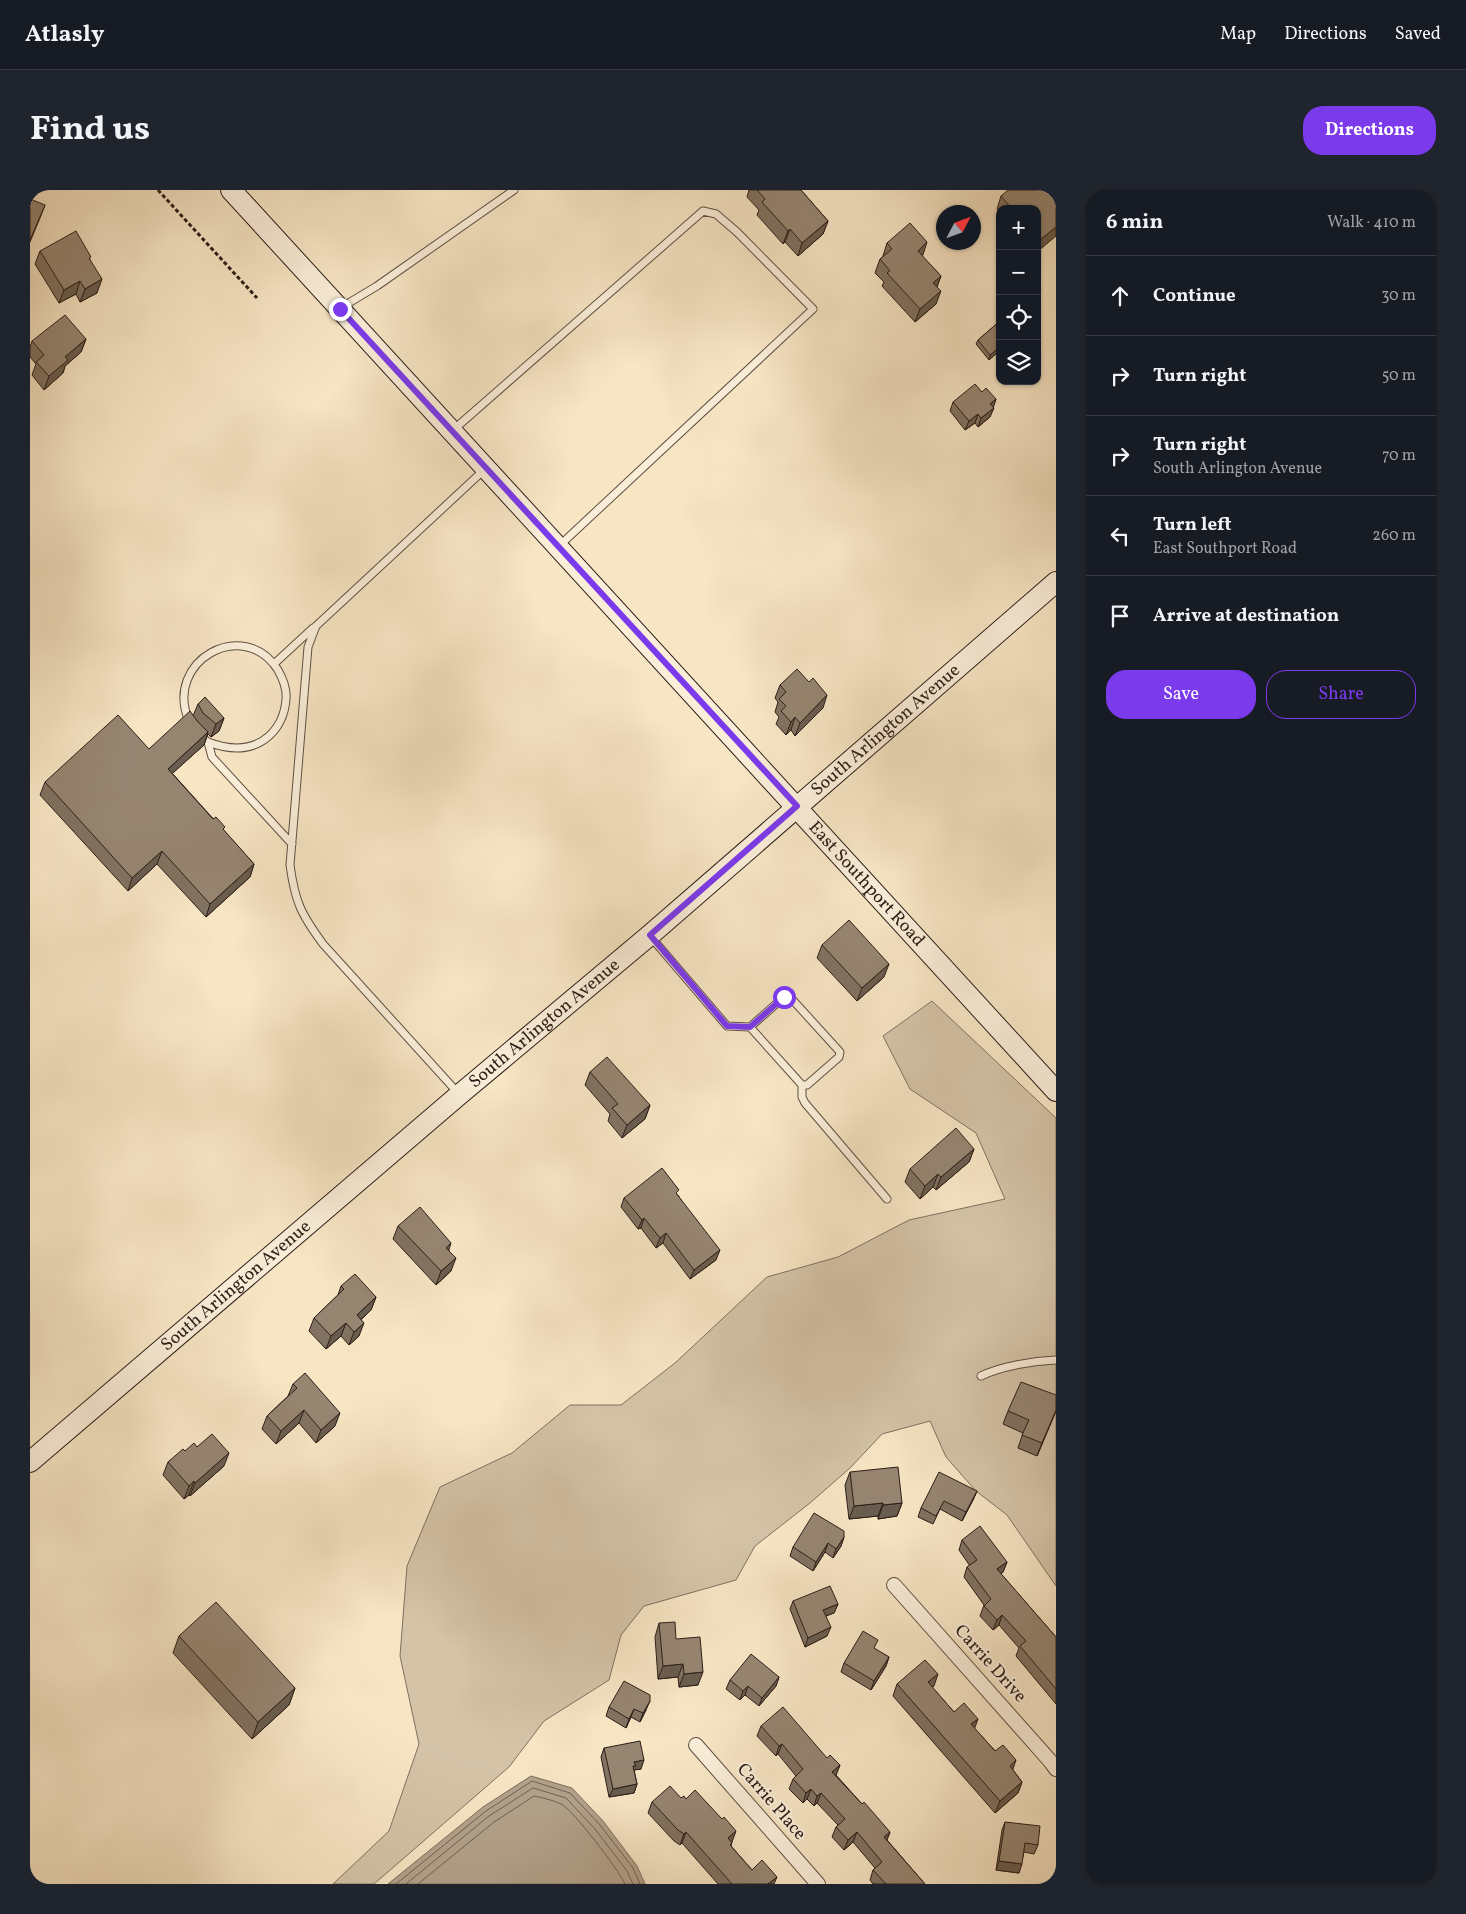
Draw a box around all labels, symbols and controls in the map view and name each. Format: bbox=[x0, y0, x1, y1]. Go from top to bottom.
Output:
text: Atlasly bbox=[25, 18, 104, 52]
text: Map bbox=[1220, 22, 1256, 47]
text: Directions bbox=[1284, 22, 1367, 47]
text: Saved bbox=[1395, 22, 1441, 47]
text: Find us bbox=[30, 106, 150, 154]
button: Directions bbox=[1303, 106, 1436, 155]
north arrow bbox=[936, 205, 981, 250]
map controls bbox=[996, 205, 1041, 385]
button: + bbox=[996, 205, 1041, 250]
text: 6 min bbox=[1106, 208, 1163, 237]
text: Walk · 410 m bbox=[1327, 212, 1416, 234]
button: − bbox=[996, 250, 1041, 295]
icon: ahead bbox=[1106, 282, 1134, 310]
text: Continue bbox=[1153, 283, 1236, 309]
text: 30 m bbox=[1381, 285, 1416, 307]
button: locate bbox=[996, 295, 1041, 340]
route end bbox=[329, 298, 352, 321]
button: layers bbox=[996, 340, 1041, 385]
icon: right bbox=[1106, 362, 1134, 390]
text: Turn right bbox=[1153, 363, 1246, 389]
text: 50 m bbox=[1382, 365, 1416, 387]
text: Turn right bbox=[1153, 432, 1246, 458]
icon: right bbox=[1106, 442, 1134, 470]
text: 70 m bbox=[1382, 445, 1416, 467]
text: South Arlington Avenue bbox=[1153, 458, 1322, 480]
text: Turn left bbox=[1153, 512, 1232, 538]
icon: left bbox=[1106, 522, 1134, 550]
text: 260 m bbox=[1372, 525, 1416, 547]
text: East Southport Road bbox=[1153, 538, 1297, 560]
icon: arrive bbox=[1106, 602, 1134, 630]
text: Arrive at destination bbox=[1153, 603, 1339, 629]
street label: South Arlington Avenue bbox=[806, 658, 966, 802]
button: Save bbox=[1106, 670, 1256, 719]
button: Share bbox=[1266, 670, 1416, 719]
street label: East Southport Road bbox=[802, 816, 930, 952]
street label: South Arlington Avenue bbox=[463, 953, 625, 1094]
route start bbox=[773, 986, 796, 1009]
street label: South Arlington Avenue bbox=[155, 1214, 316, 1357]
street label: Carrie Drive bbox=[948, 1619, 1032, 1709]
street label: Carrie Place bbox=[730, 1758, 812, 1846]

